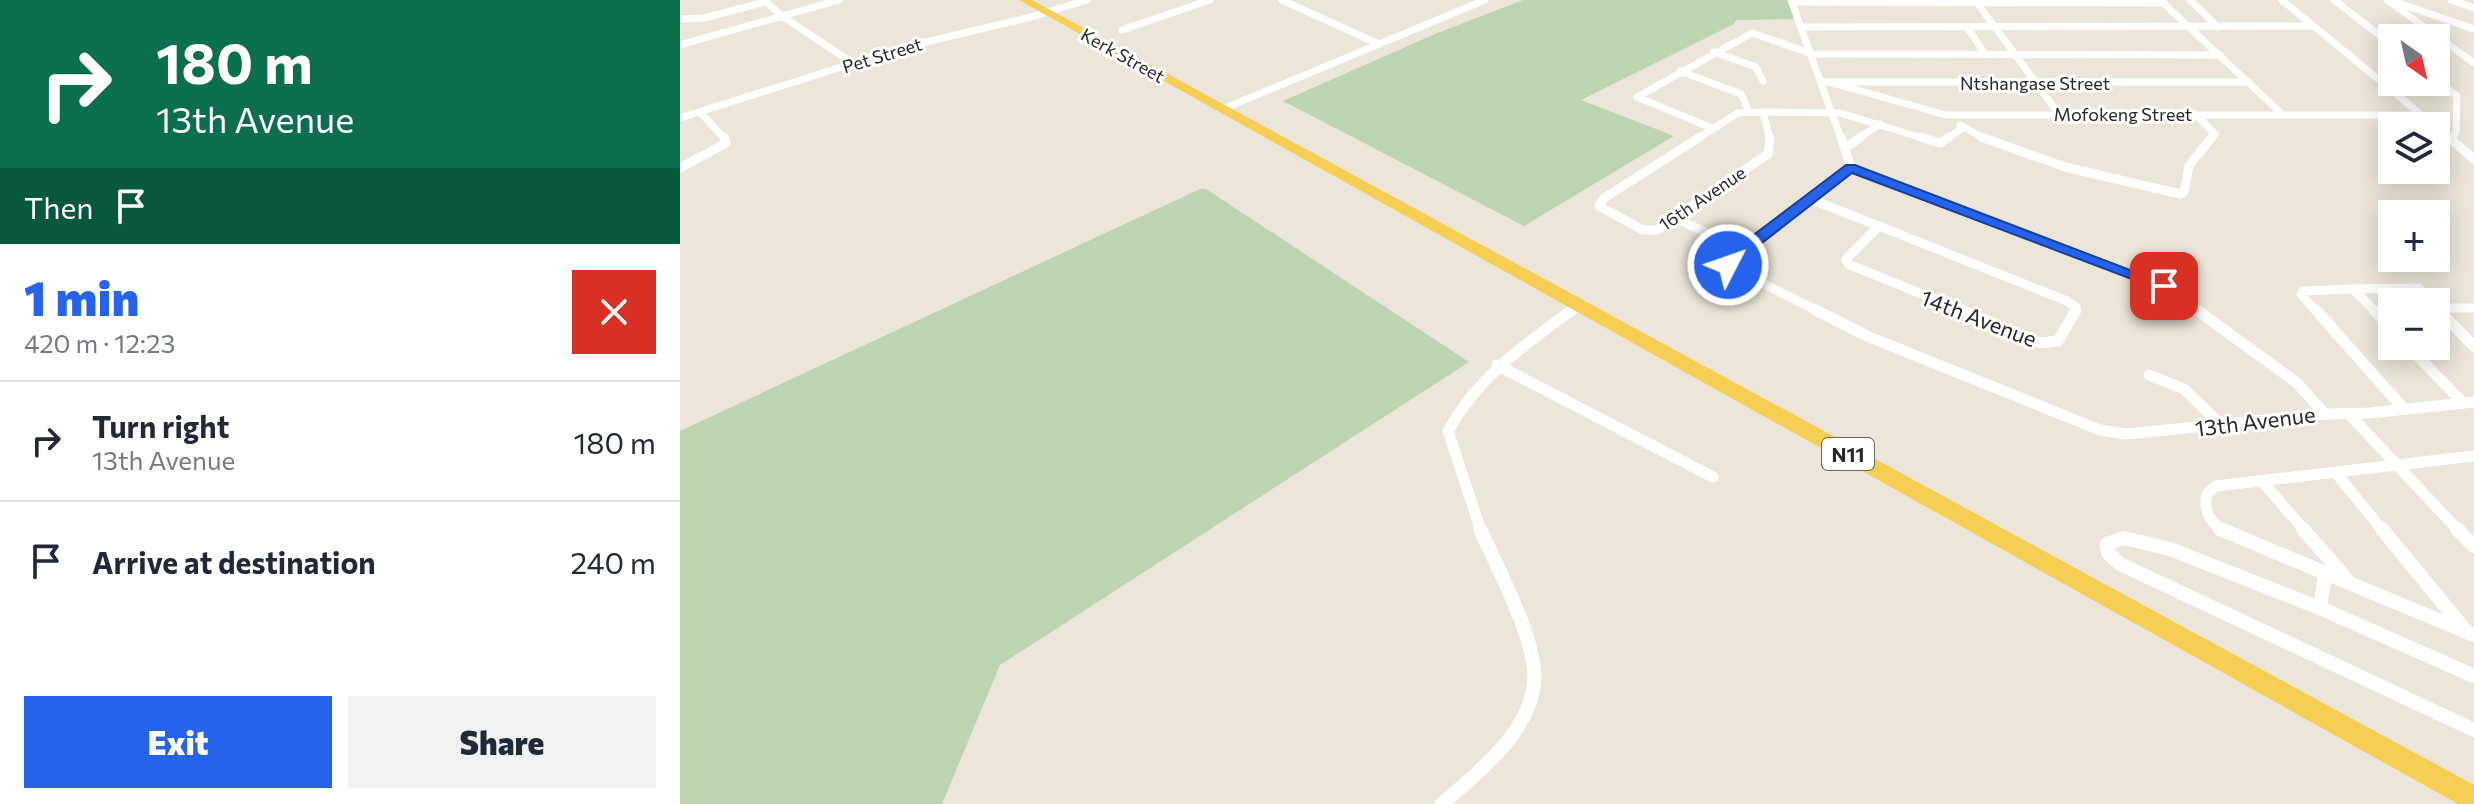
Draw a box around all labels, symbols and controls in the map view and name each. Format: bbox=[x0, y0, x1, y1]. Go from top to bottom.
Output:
street label: Kerk Street bbox=[1077, 23, 1169, 87]
north arrow bbox=[2378, 24, 2450, 96]
map controls bbox=[2378, 24, 2450, 360]
text: 180 m bbox=[156, 27, 313, 96]
icon: right bbox=[24, 32, 128, 136]
street label: Pet Street bbox=[840, 32, 924, 78]
street label: Ntshangase Street bbox=[1960, 72, 2110, 94]
text: 13th Avenue bbox=[156, 96, 354, 140]
street label: Mofokeng Street bbox=[2054, 103, 2192, 125]
button: layers bbox=[2378, 112, 2450, 184]
street label: 16th Avenue bbox=[1654, 161, 1750, 235]
icon: arrive bbox=[109, 184, 153, 228]
text: Then bbox=[24, 188, 93, 225]
button: + bbox=[2378, 200, 2450, 272]
position arrow bbox=[1686, 223, 1770, 307]
pin bbox=[2130, 252, 2198, 320]
icon: arrive bbox=[2142, 264, 2186, 308]
text: 1 min bbox=[24, 267, 139, 326]
button: close bbox=[572, 270, 656, 354]
street label: 14th Avenue bbox=[1917, 284, 2041, 352]
button: − bbox=[2378, 288, 2450, 360]
text: 420 m · 12:23 bbox=[24, 327, 175, 358]
street label: 13th Avenue bbox=[2193, 400, 2317, 442]
text: Turn right bbox=[92, 407, 229, 444]
icon: right bbox=[24, 419, 68, 463]
text: 180 m bbox=[573, 423, 656, 460]
road number: N11 bbox=[1822, 438, 1874, 470]
text: 13th Avenue bbox=[92, 444, 235, 475]
icon: arrive bbox=[24, 539, 68, 583]
text: Arrive at destination bbox=[92, 543, 376, 580]
text: 240 m bbox=[570, 543, 656, 580]
button: Exit bbox=[24, 696, 332, 788]
button: Share bbox=[348, 696, 656, 788]

